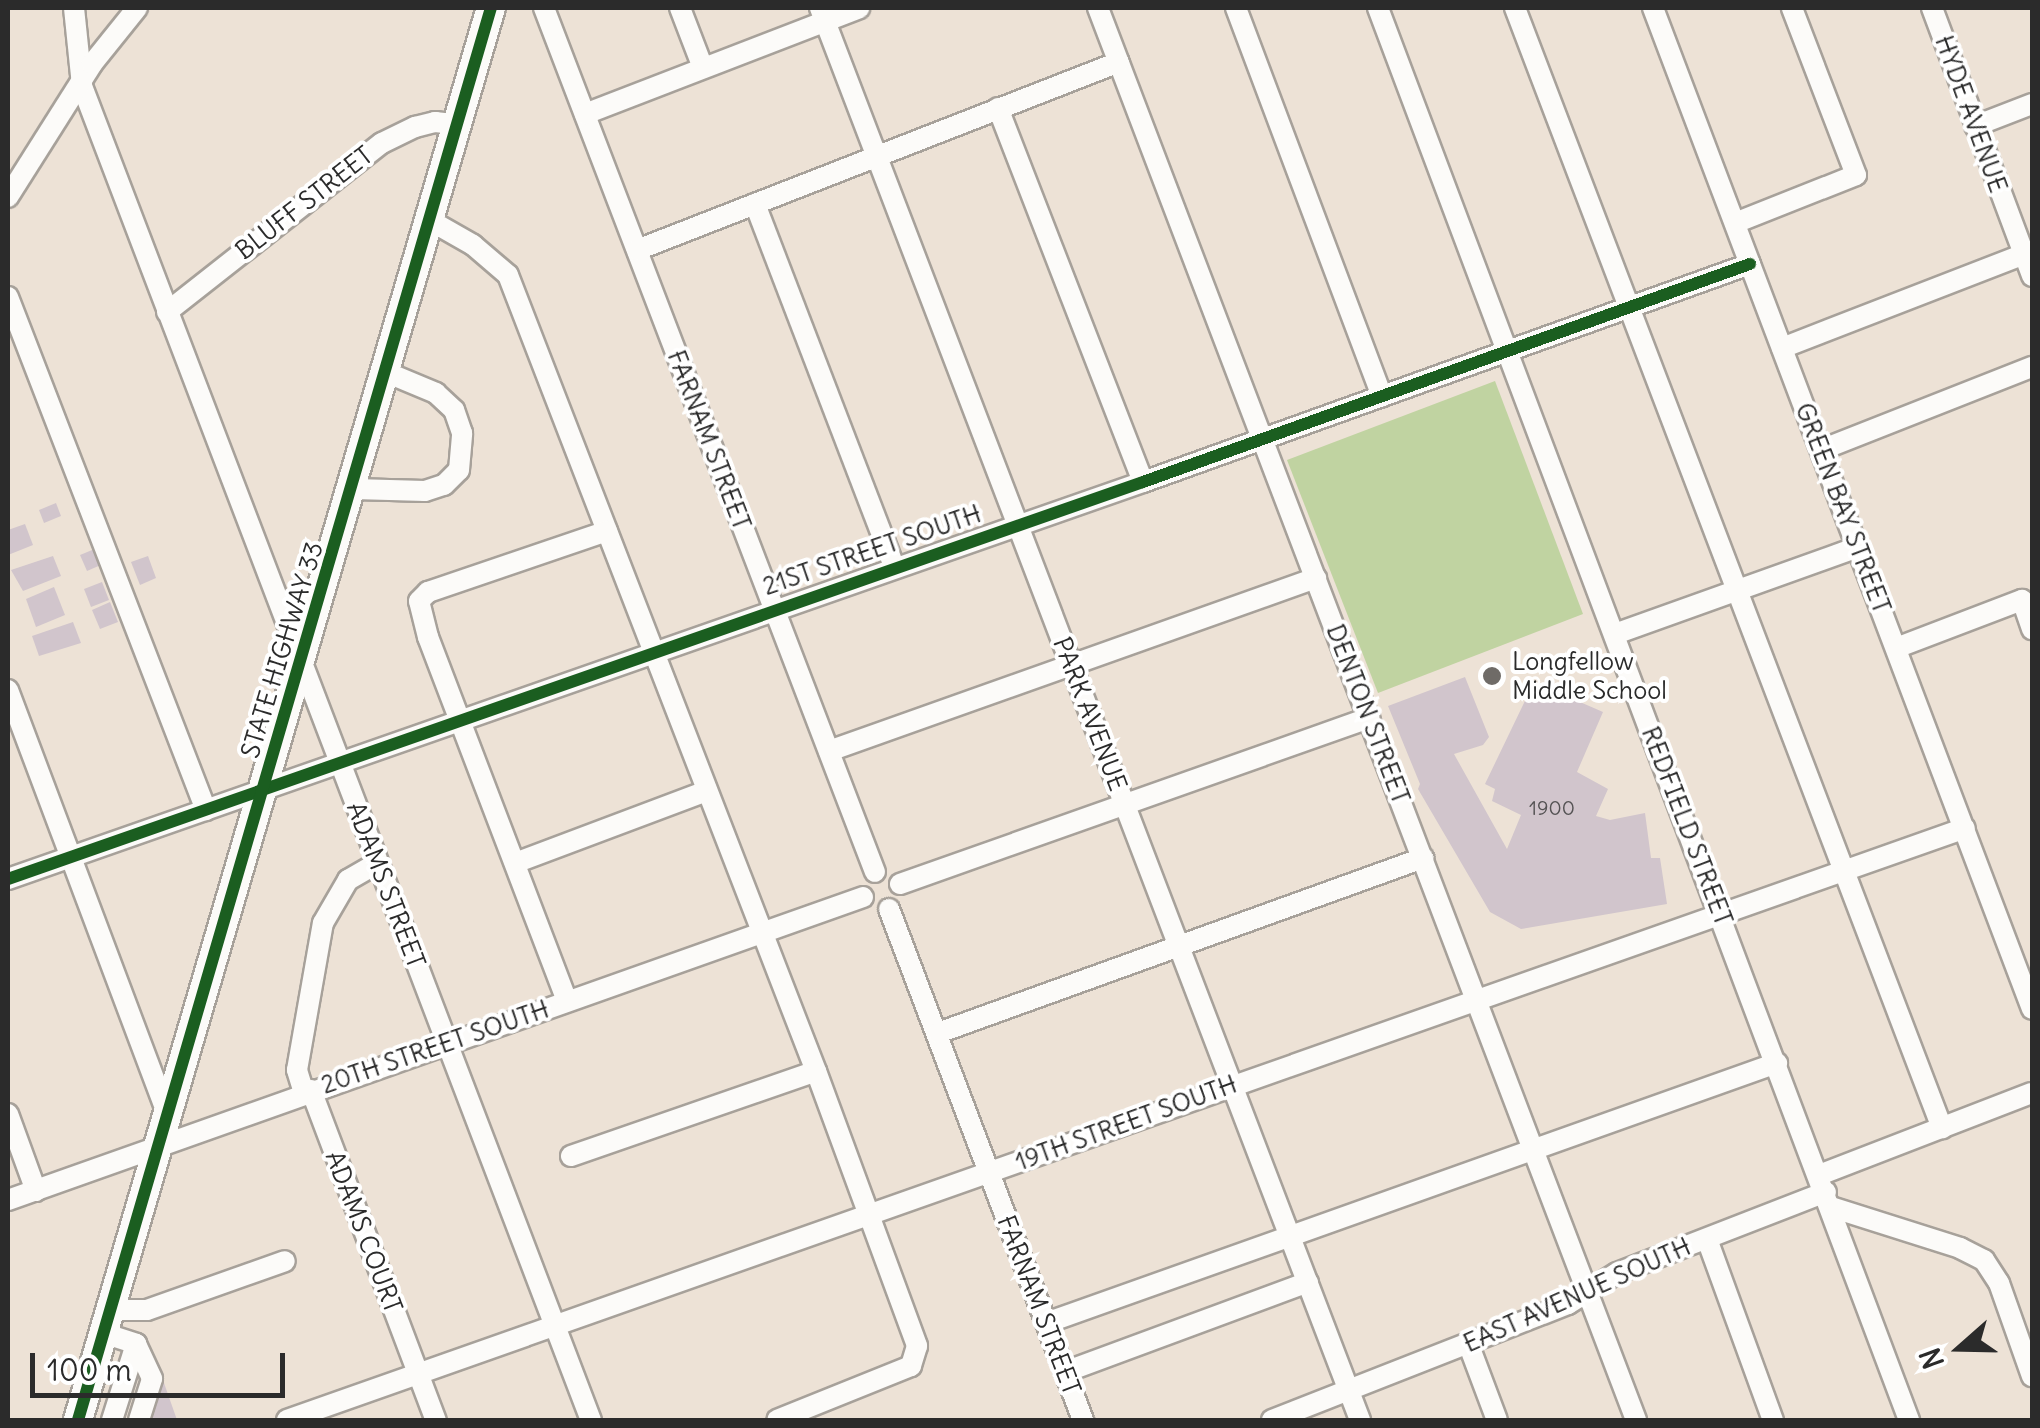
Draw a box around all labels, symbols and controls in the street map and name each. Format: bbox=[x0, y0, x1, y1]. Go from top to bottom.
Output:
street label: HYDE AVENUE bbox=[1929, 31, 2013, 197]
street label: BLUFF STREET bbox=[229, 140, 379, 266]
street label: FARNAM STREET bbox=[661, 346, 757, 534]
street label: GREEN BAY STREET bbox=[1789, 399, 1897, 617]
street label: 21ST STREET SOUTH bbox=[759, 499, 985, 601]
street label: STATE HIGHWAY 33 bbox=[235, 538, 329, 762]
street label: DENTON STREET bbox=[1320, 620, 1416, 808]
street label: PARK AVENUE bbox=[1047, 633, 1133, 795]
place label: Longfellow Middle School bbox=[1512, 647, 1667, 706]
marker: Longfellow Middle School bbox=[1481, 665, 1503, 687]
street label: REDFIELD STREET bbox=[1635, 722, 1739, 930]
house number: 1900 bbox=[1529, 795, 1575, 819]
street label: ADAMS STREET bbox=[341, 798, 431, 972]
street label: 20TH STREET SOUTH bbox=[317, 994, 553, 1100]
street label: 19TH STREET SOUTH bbox=[1011, 1069, 1241, 1177]
street label: ADAMS COURT bbox=[319, 1147, 409, 1317]
street label: FARNAM STREET bbox=[991, 1211, 1087, 1399]
street label: EAST AVENUE SOUTH bbox=[1459, 1231, 1695, 1359]
north arrow bbox=[1910, 1298, 2010, 1398]
scale bar bbox=[35, 1333, 290, 1395]
text: N bbox=[1912, 1343, 1952, 1374]
text: 100 m bbox=[47, 1351, 132, 1389]

